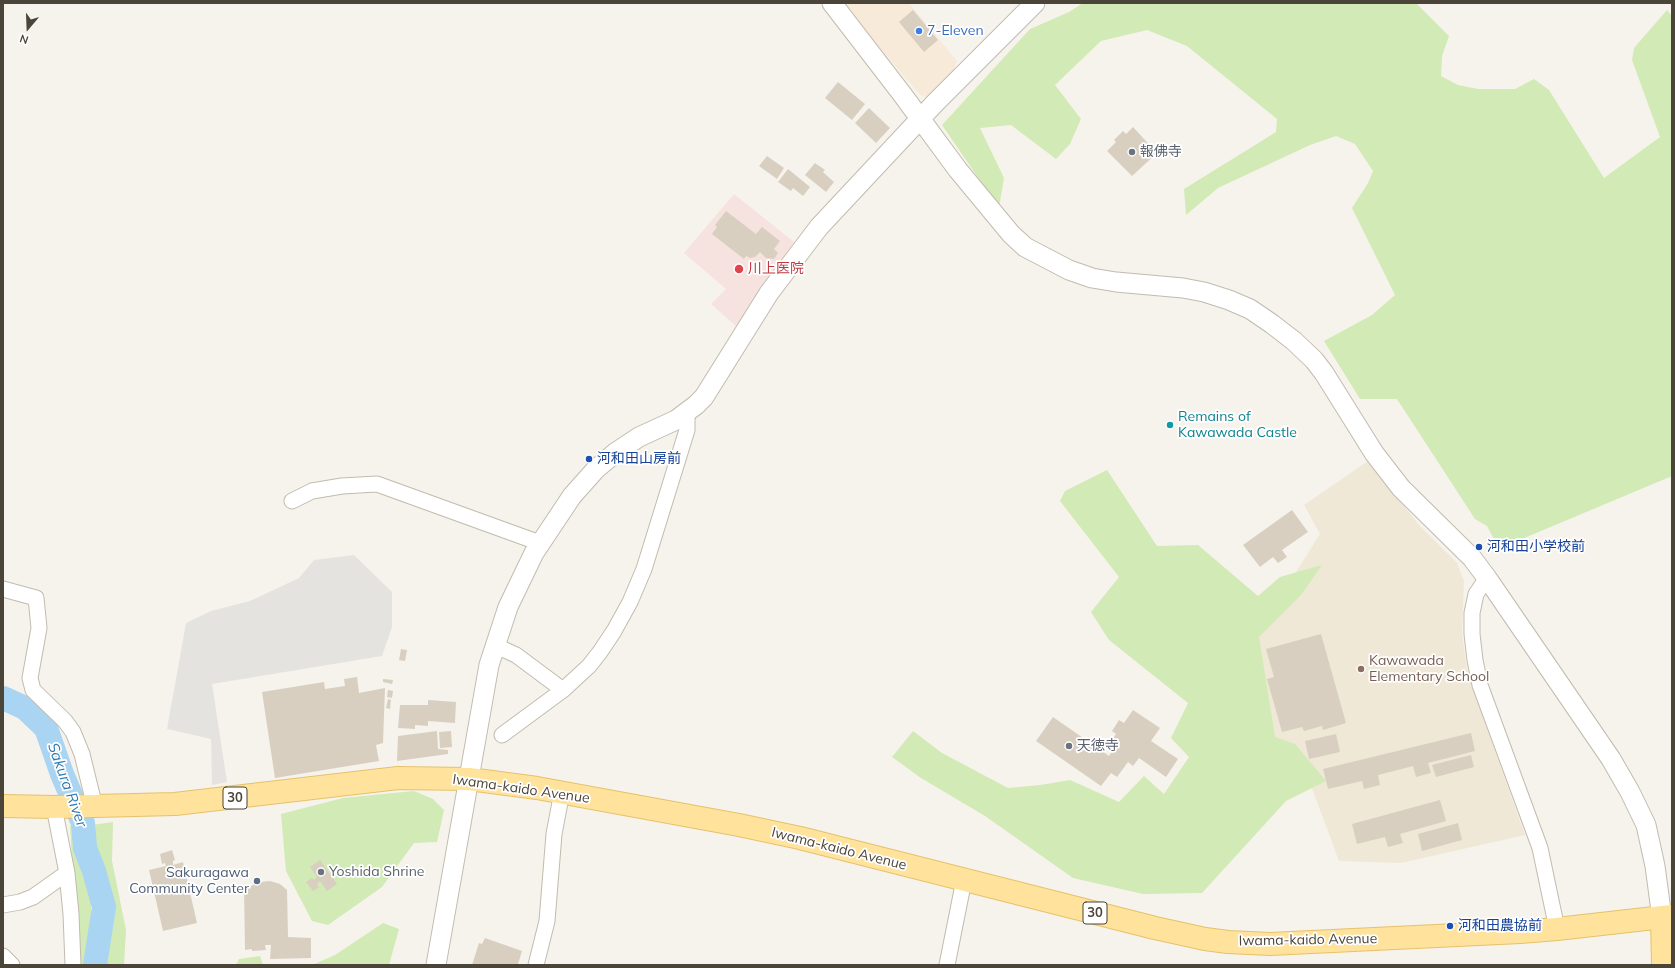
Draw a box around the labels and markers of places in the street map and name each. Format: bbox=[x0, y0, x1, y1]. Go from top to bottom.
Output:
place label: 7-Eleven bbox=[927, 23, 984, 39]
marker: 7-Eleven bbox=[914, 26, 924, 36]
place label: 報佛寺 bbox=[1140, 144, 1182, 160]
marker: 報佛寺 bbox=[1127, 147, 1137, 157]
place label: 川上医院 bbox=[748, 261, 804, 277]
marker: 川上医院 bbox=[733, 263, 745, 275]
place label: Remains of Kawawada Castle bbox=[1178, 409, 1297, 442]
marker: Remains of Kawawada Castle bbox=[1165, 420, 1175, 430]
place label: 河和田山房前 bbox=[597, 451, 681, 467]
marker: 河和田山房前 bbox=[584, 454, 594, 464]
place label: 河和田小学校前 bbox=[1487, 539, 1585, 555]
marker: 河和田小学校前 bbox=[1474, 542, 1484, 552]
place label: Kawawada Elementary School bbox=[1369, 653, 1489, 686]
marker: Kawawada Elementary School bbox=[1356, 664, 1366, 674]
place label: 天徳寺 bbox=[1077, 738, 1119, 754]
marker: 天徳寺 bbox=[1064, 741, 1074, 751]
place label: Yoshida Shrine bbox=[329, 864, 424, 880]
place label: Sakuragawa Community Center bbox=[129, 865, 249, 898]
marker: Yoshida Shrine bbox=[316, 867, 326, 877]
marker: Sakuragawa Community Center bbox=[252, 876, 262, 886]
place label: 河和田農協前 bbox=[1458, 918, 1542, 934]
marker: 河和田農協前 bbox=[1445, 921, 1455, 931]

